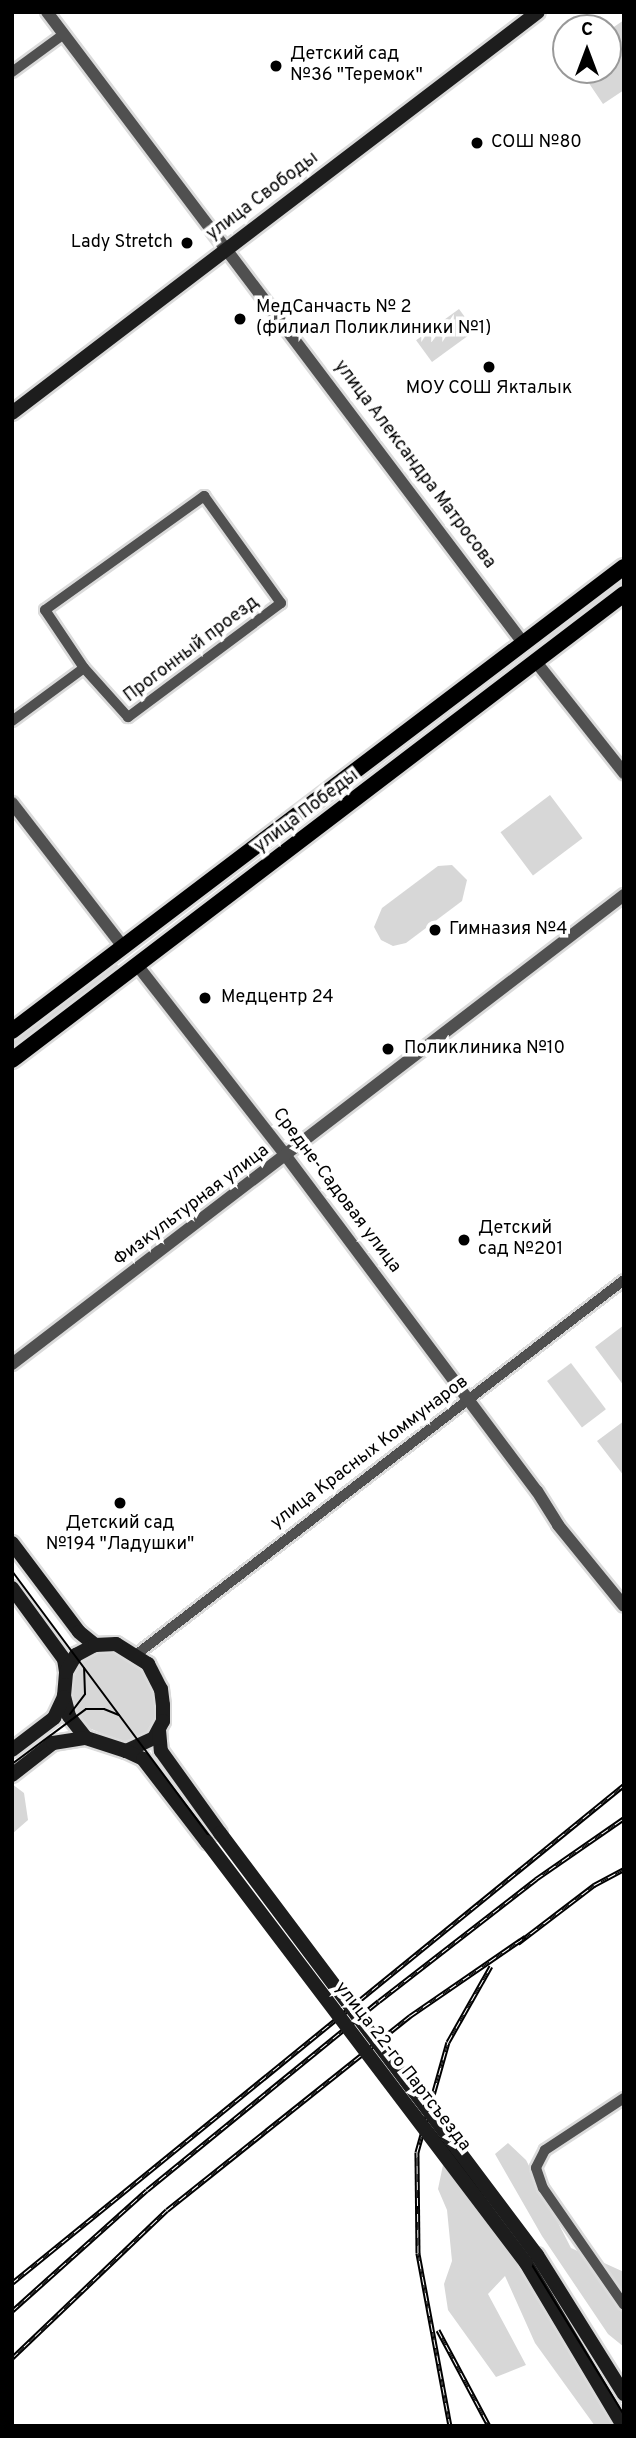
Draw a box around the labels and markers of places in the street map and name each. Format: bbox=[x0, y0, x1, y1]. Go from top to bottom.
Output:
place label: Детский сад №36 "Теремок" bbox=[290, 45, 423, 88]
marker: Детский сад №36 "Теремок" bbox=[268, 58, 284, 74]
place label: СОШ №80 bbox=[491, 132, 582, 154]
marker: СОШ №80 bbox=[469, 135, 485, 151]
place label: Lady Stretch bbox=[71, 232, 173, 254]
marker: Lady Stretch bbox=[179, 235, 195, 251]
place label: МедСанчасть № 2 (филиал Поликлиники №1) bbox=[256, 298, 491, 340]
marker: МедСанчасть № 2 (филиал Поликлиники №1) bbox=[230, 309, 250, 329]
marker: МОУ СОШ Якталык bbox=[481, 359, 497, 375]
place label: МОУ СОШ Якталык bbox=[405, 378, 573, 400]
place label: Гимназия №4 bbox=[449, 919, 567, 941]
marker: Гимназия №4 bbox=[427, 922, 443, 938]
place label: Медцентр 24 bbox=[221, 987, 334, 1009]
marker: Медцентр 24 bbox=[195, 988, 215, 1008]
place label: Поликлиника №10 bbox=[404, 1038, 565, 1060]
marker: Поликлиника №10 bbox=[378, 1039, 398, 1059]
place label: Детский сад №201 bbox=[478, 1219, 563, 1262]
marker: Детский сад №201 bbox=[456, 1232, 472, 1248]
marker: Детский сад №194 "Ладушки" bbox=[112, 1495, 128, 1511]
place label: Детский сад №194 "Ладушки" bbox=[46, 1514, 194, 1556]

